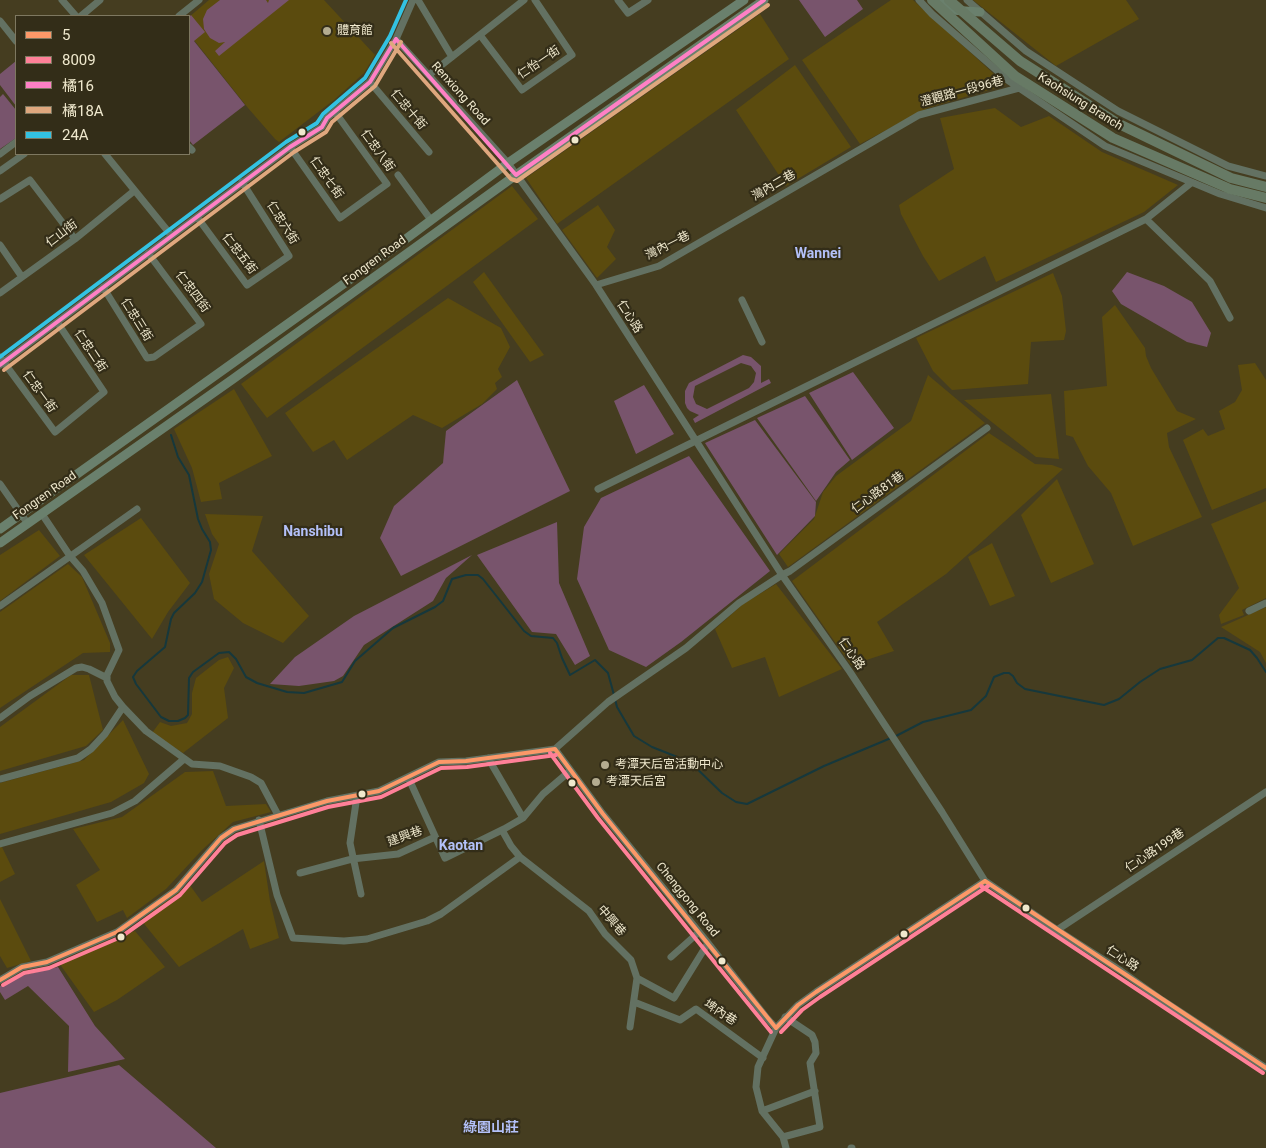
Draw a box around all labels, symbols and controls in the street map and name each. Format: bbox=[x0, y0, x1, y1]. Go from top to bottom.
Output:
legend bbox=[15, 15, 190, 155]
place label: 體育館 bbox=[337, 24, 373, 38]
marker: 體育館 bbox=[321, 25, 333, 37]
text: 5 bbox=[62, 26, 70, 44]
street label: 仁怡一街 bbox=[515, 44, 563, 82]
text: 8009 bbox=[62, 51, 96, 69]
street label: Renxiong Road bbox=[428, 59, 492, 129]
street label: Kaohsiung Branch bbox=[1035, 70, 1125, 134]
street label: 澄觀路一段96巷 bbox=[919, 74, 1005, 110]
text: 橘16 bbox=[62, 77, 94, 95]
street label: 仁忠十街 bbox=[387, 87, 429, 133]
text: 橘18A bbox=[62, 102, 104, 120]
text: 24A bbox=[62, 126, 89, 144]
unlabelled marker bbox=[297, 127, 307, 137]
street label: 仁忠八街 bbox=[357, 127, 397, 175]
unlabelled marker bbox=[570, 135, 580, 145]
street label: 仁忠七街 bbox=[306, 154, 346, 202]
street label: 灣內二巷 bbox=[750, 168, 798, 204]
street label: 仁忠六街 bbox=[263, 199, 301, 247]
street label: 仁山街 bbox=[43, 217, 81, 251]
street label: 灣內一巷 bbox=[643, 229, 693, 263]
street label: 仁忠五街 bbox=[219, 231, 259, 277]
street label: Fongren Road bbox=[341, 233, 409, 289]
district label: Wannei bbox=[795, 246, 841, 262]
street label: 仁忠四街 bbox=[172, 268, 212, 316]
street label: 仁忠三街 bbox=[117, 296, 155, 344]
street label: 仁心路 bbox=[613, 298, 645, 336]
street label: 仁忠二街 bbox=[71, 327, 109, 375]
street label: 仁忠一街 bbox=[19, 368, 59, 416]
street label: Fongren Road bbox=[10, 469, 80, 523]
street label: 仁心路81巷 bbox=[849, 469, 907, 517]
district label: Nanshibu bbox=[283, 524, 343, 540]
street label: 仁心路 bbox=[835, 635, 867, 673]
place label: 考潭天后宮活動中心 bbox=[615, 758, 723, 772]
marker: 考潭天后宮活動中心 bbox=[599, 759, 611, 771]
place label: 考潭天后宮 bbox=[606, 775, 666, 789]
marker: 考潭天后宮 bbox=[590, 776, 602, 788]
unlabelled marker bbox=[567, 778, 577, 788]
unlabelled marker bbox=[357, 789, 367, 799]
street label: 建興巷 bbox=[386, 824, 424, 850]
street label: 仁心路199巷 bbox=[1123, 826, 1187, 876]
district label: Kaotan bbox=[439, 838, 483, 854]
street label: Chenggong Road bbox=[653, 860, 721, 940]
street label: 中興巷 bbox=[594, 903, 628, 939]
unlabelled marker bbox=[1021, 903, 1031, 913]
unlabelled marker bbox=[899, 929, 909, 939]
unlabelled marker bbox=[116, 932, 126, 942]
street label: 仁心路 bbox=[1103, 943, 1141, 975]
unlabelled marker bbox=[717, 956, 727, 966]
street label: 埤內巷 bbox=[701, 997, 739, 1029]
district label: 綠園山莊 bbox=[463, 1120, 519, 1136]

